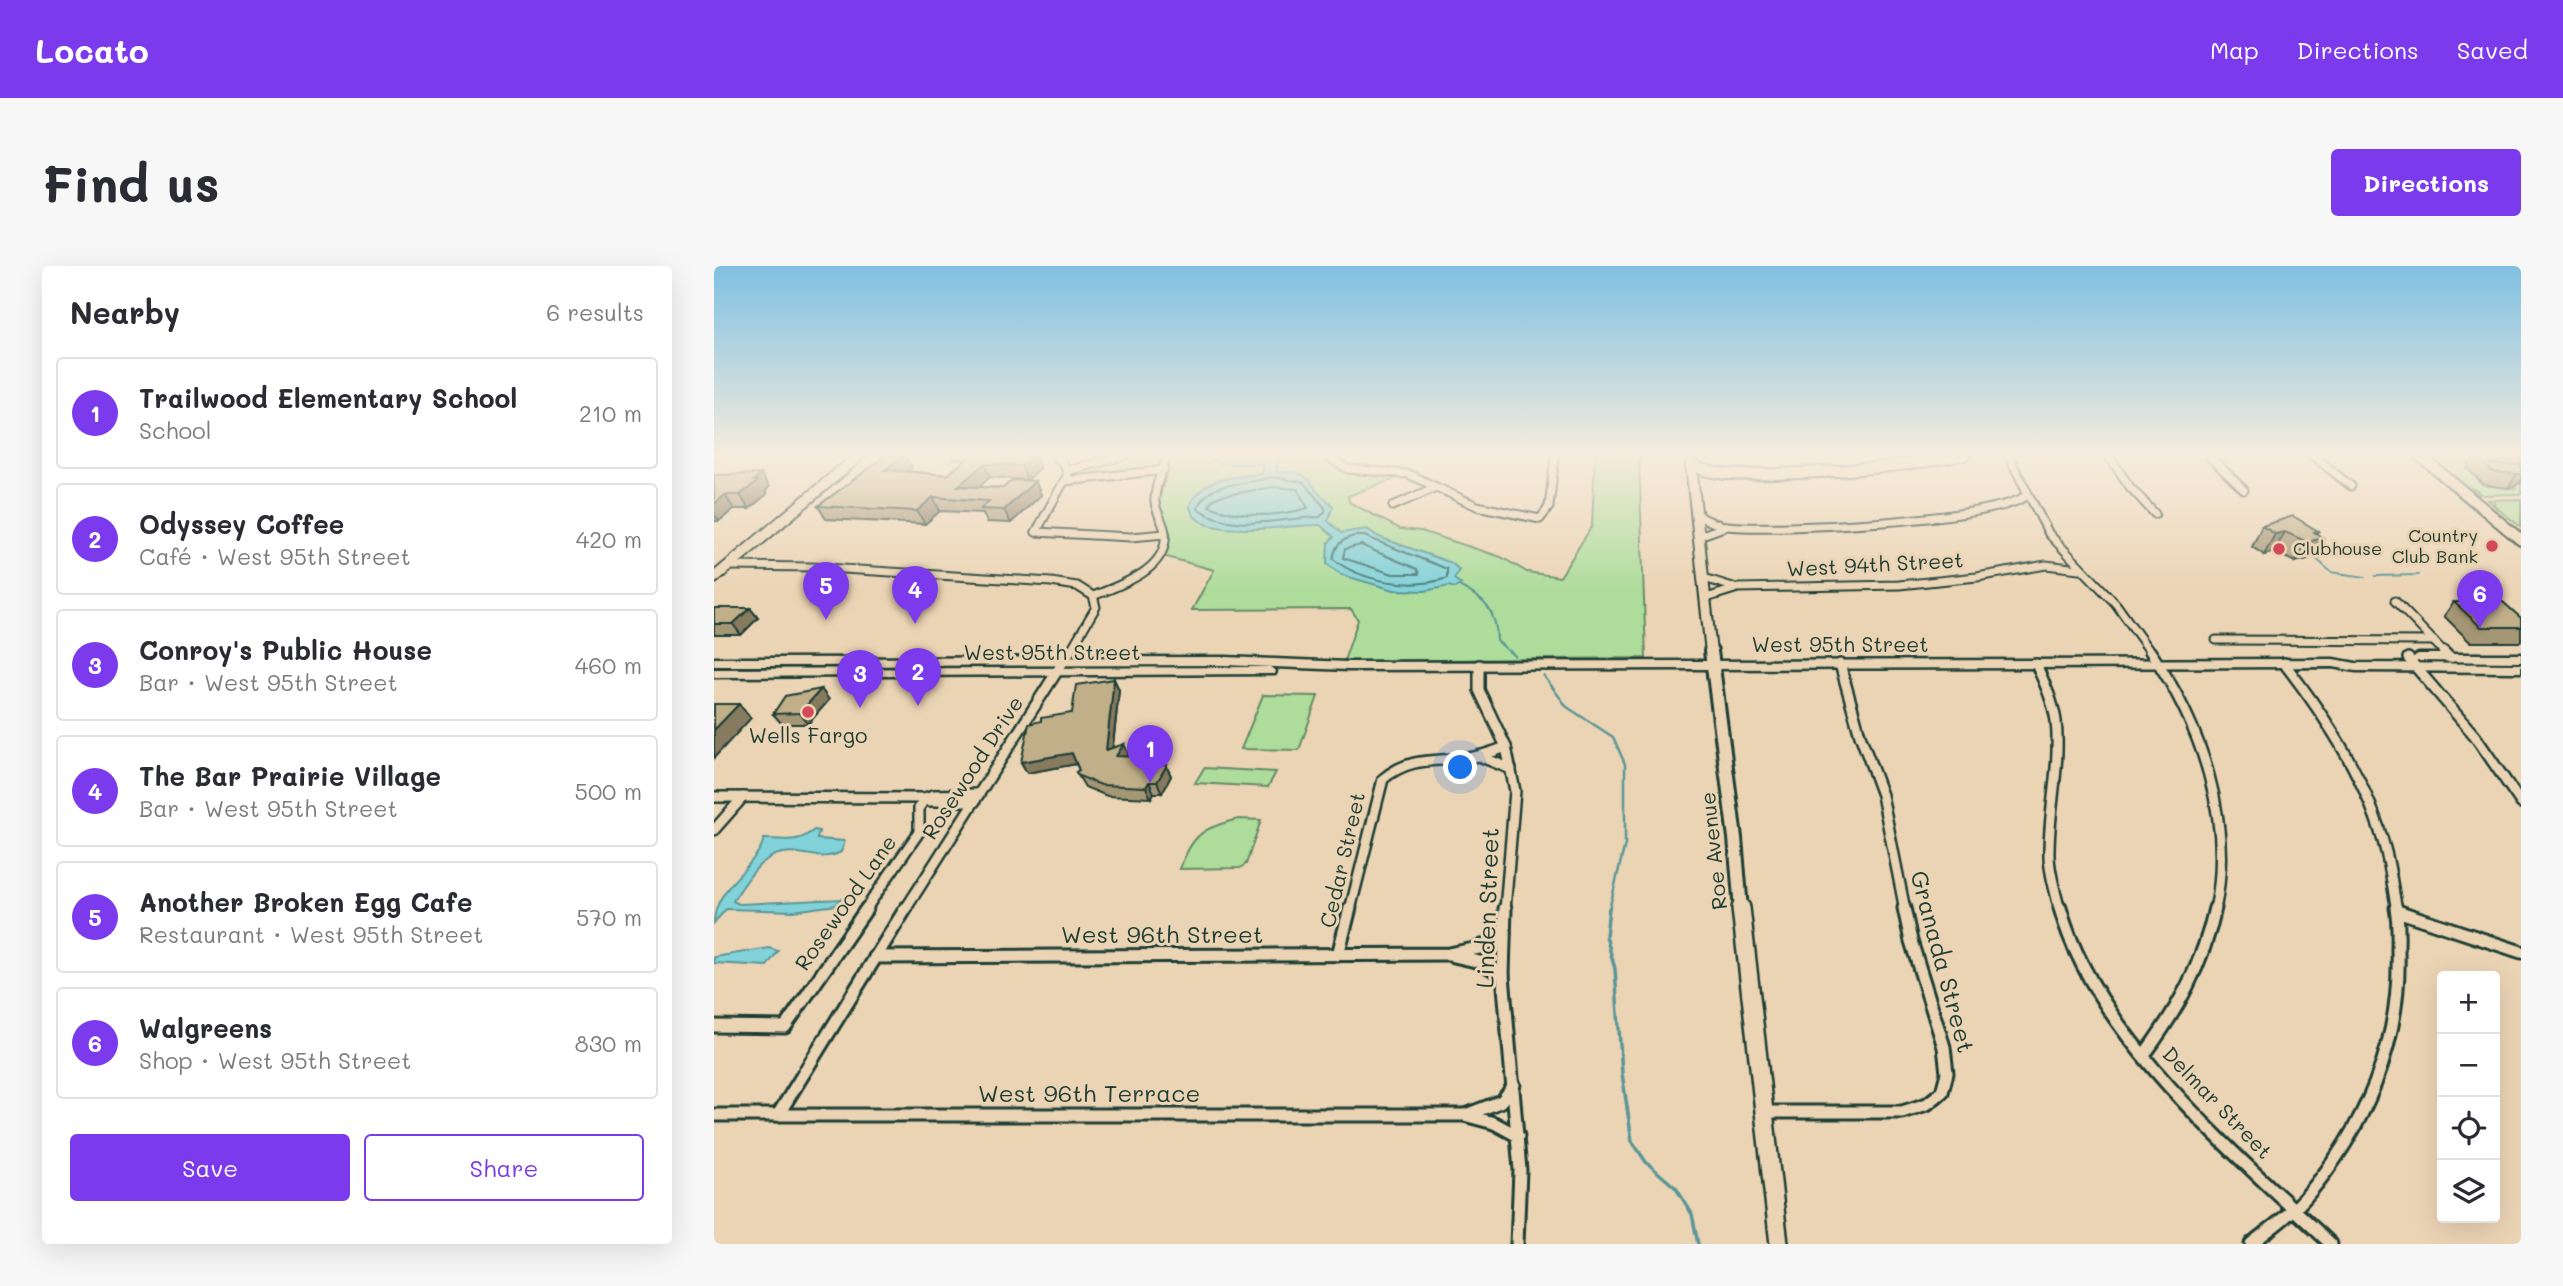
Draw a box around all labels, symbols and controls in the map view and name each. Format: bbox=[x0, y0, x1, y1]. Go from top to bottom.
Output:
text: Locato bbox=[35, 28, 149, 71]
text: Map bbox=[2210, 34, 2259, 65]
text: Directions bbox=[2297, 34, 2419, 65]
text: Saved bbox=[2457, 34, 2528, 65]
button: Directions bbox=[2331, 149, 2521, 216]
text: Find us bbox=[42, 151, 220, 214]
text: Nearby bbox=[70, 292, 180, 332]
text: 6 results bbox=[546, 297, 644, 327]
text: Trailwood Elementary School bbox=[139, 381, 517, 415]
text: 1 bbox=[90, 398, 100, 428]
text: 210 m bbox=[579, 398, 642, 428]
text: School bbox=[139, 415, 212, 445]
text: Odyssey Coffee bbox=[139, 507, 344, 541]
place label: Country Club Bank bbox=[2392, 523, 2478, 568]
text: 2 bbox=[89, 524, 101, 554]
text: 420 m bbox=[576, 524, 642, 554]
place label: Clubhouse bbox=[2293, 536, 2382, 560]
marker: Country Club Bank bbox=[2484, 538, 2500, 554]
text: Café · West 95th Street bbox=[139, 541, 411, 571]
marker: Clubhouse bbox=[2271, 541, 2287, 557]
street label: West 94th Street bbox=[1786, 545, 1964, 582]
pin: 5 bbox=[803, 562, 849, 620]
pin: 4 bbox=[892, 566, 938, 624]
pin: 6 bbox=[2457, 570, 2503, 628]
street label: West 95th Street bbox=[1752, 630, 1928, 657]
text: Conroy's Public House bbox=[139, 633, 432, 667]
street label: West 95th Street bbox=[964, 638, 1140, 665]
pin: 2 bbox=[895, 648, 941, 706]
text: 3 bbox=[88, 650, 102, 680]
text: 460 m bbox=[575, 650, 642, 680]
pin: 3 bbox=[837, 650, 883, 708]
text: Bar · West 95th Street bbox=[139, 667, 398, 697]
street label: Rosewood Drive bbox=[915, 690, 1028, 844]
marker: Wells Fargo bbox=[800, 704, 816, 720]
place label: Wells Fargo bbox=[749, 721, 867, 748]
pin: 1 bbox=[1127, 725, 1173, 783]
your location bbox=[1443, 750, 1477, 784]
text: The Bar Prairie Village bbox=[139, 759, 441, 793]
text: 4 bbox=[88, 776, 102, 806]
text: 500 m bbox=[575, 776, 642, 806]
street label: Cedar Street bbox=[1313, 789, 1370, 930]
street label: Roe Avenue bbox=[1693, 791, 1732, 911]
text: Bar · West 95th Street bbox=[139, 793, 398, 823]
street label: Linden Street bbox=[1468, 827, 1505, 989]
street label: Rosewood Lane bbox=[788, 829, 901, 975]
street label: Granada Street bbox=[1904, 867, 1983, 1056]
text: Another Broken Egg Cafe bbox=[139, 885, 472, 919]
text: 5 bbox=[88, 902, 102, 932]
text: 570 m bbox=[576, 902, 642, 932]
street label: West 96th Street bbox=[1061, 918, 1263, 949]
text: Restaurant · West 95th Street bbox=[139, 919, 483, 949]
map controls bbox=[2437, 971, 2500, 1223]
button: + bbox=[2437, 971, 2500, 1034]
text: Walgreens bbox=[139, 1011, 272, 1045]
text: 6 bbox=[88, 1028, 102, 1058]
text: 830 m bbox=[575, 1028, 642, 1058]
button: − bbox=[2437, 1034, 2500, 1097]
street label: Delmar Street bbox=[2157, 1040, 2279, 1164]
text: Shop · West 95th Street bbox=[139, 1045, 411, 1075]
street label: West 96th Terrace bbox=[978, 1077, 1200, 1108]
button: locate bbox=[2437, 1097, 2500, 1160]
button: Save bbox=[70, 1134, 350, 1201]
button: Share bbox=[364, 1134, 644, 1201]
button: layers bbox=[2437, 1160, 2500, 1223]

